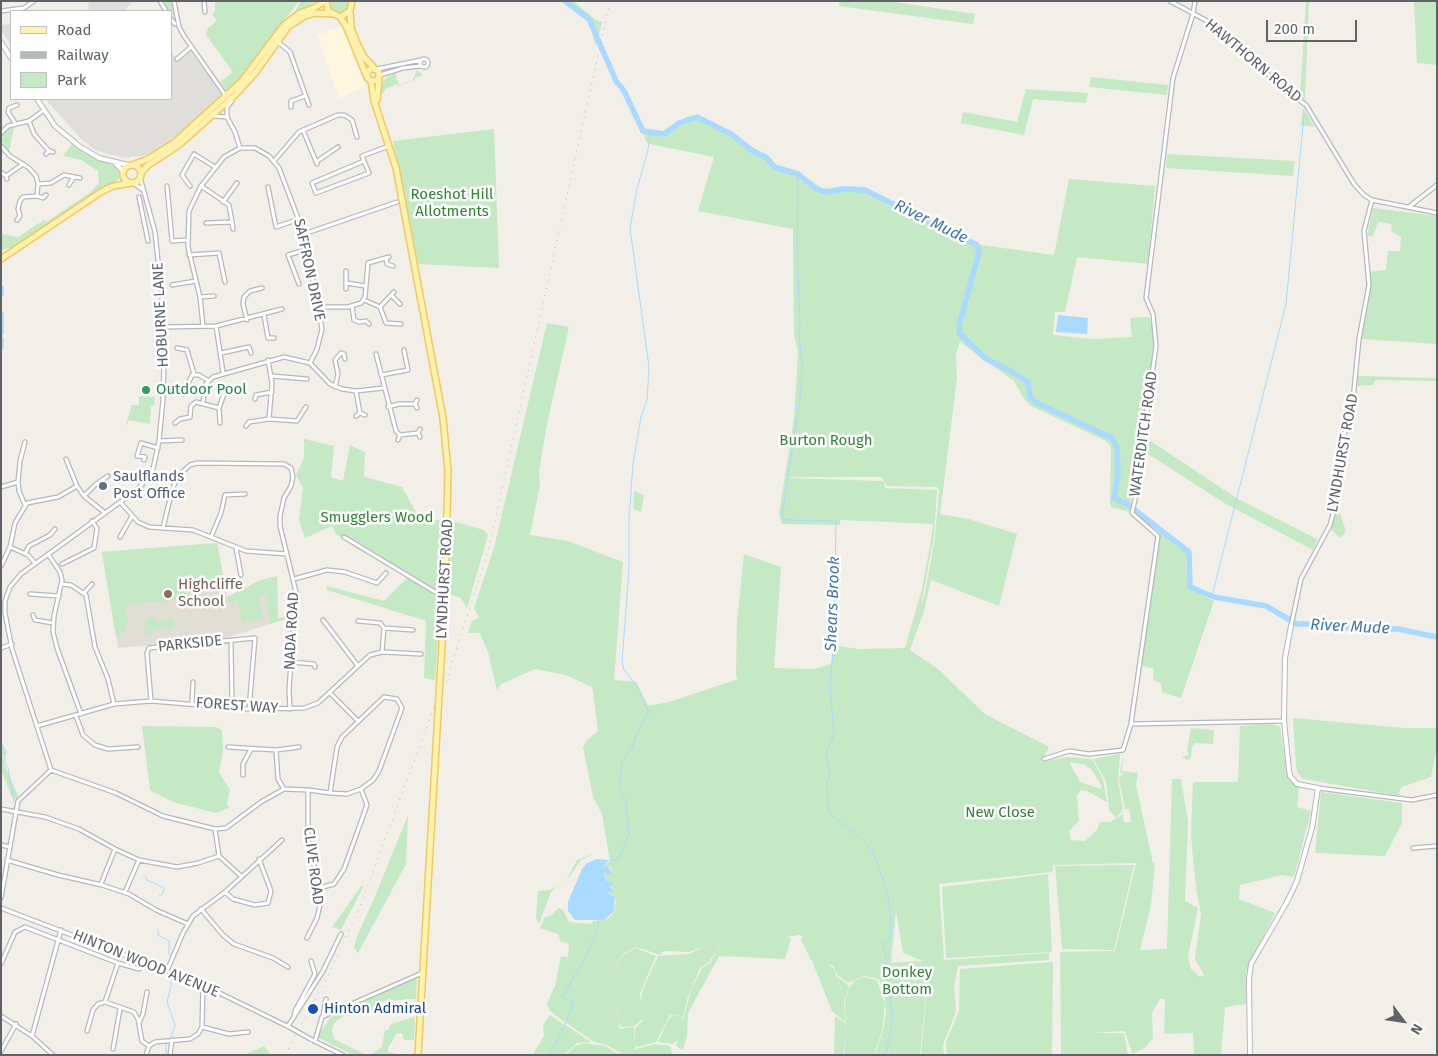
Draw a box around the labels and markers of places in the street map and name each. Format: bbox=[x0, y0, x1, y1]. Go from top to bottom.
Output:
place label: Outdoor Pool bbox=[156, 381, 247, 399]
marker: Outdoor Pool bbox=[140, 384, 152, 396]
place label: Saulflands Post Office bbox=[113, 468, 185, 503]
marker: Saulflands Post Office bbox=[97, 480, 109, 492]
place label: Highcliffe School bbox=[178, 576, 243, 611]
marker: Highcliffe School bbox=[162, 588, 174, 600]
place label: Hinton Admiral bbox=[324, 1000, 426, 1018]
marker: Hinton Admiral bbox=[306, 1002, 320, 1016]

